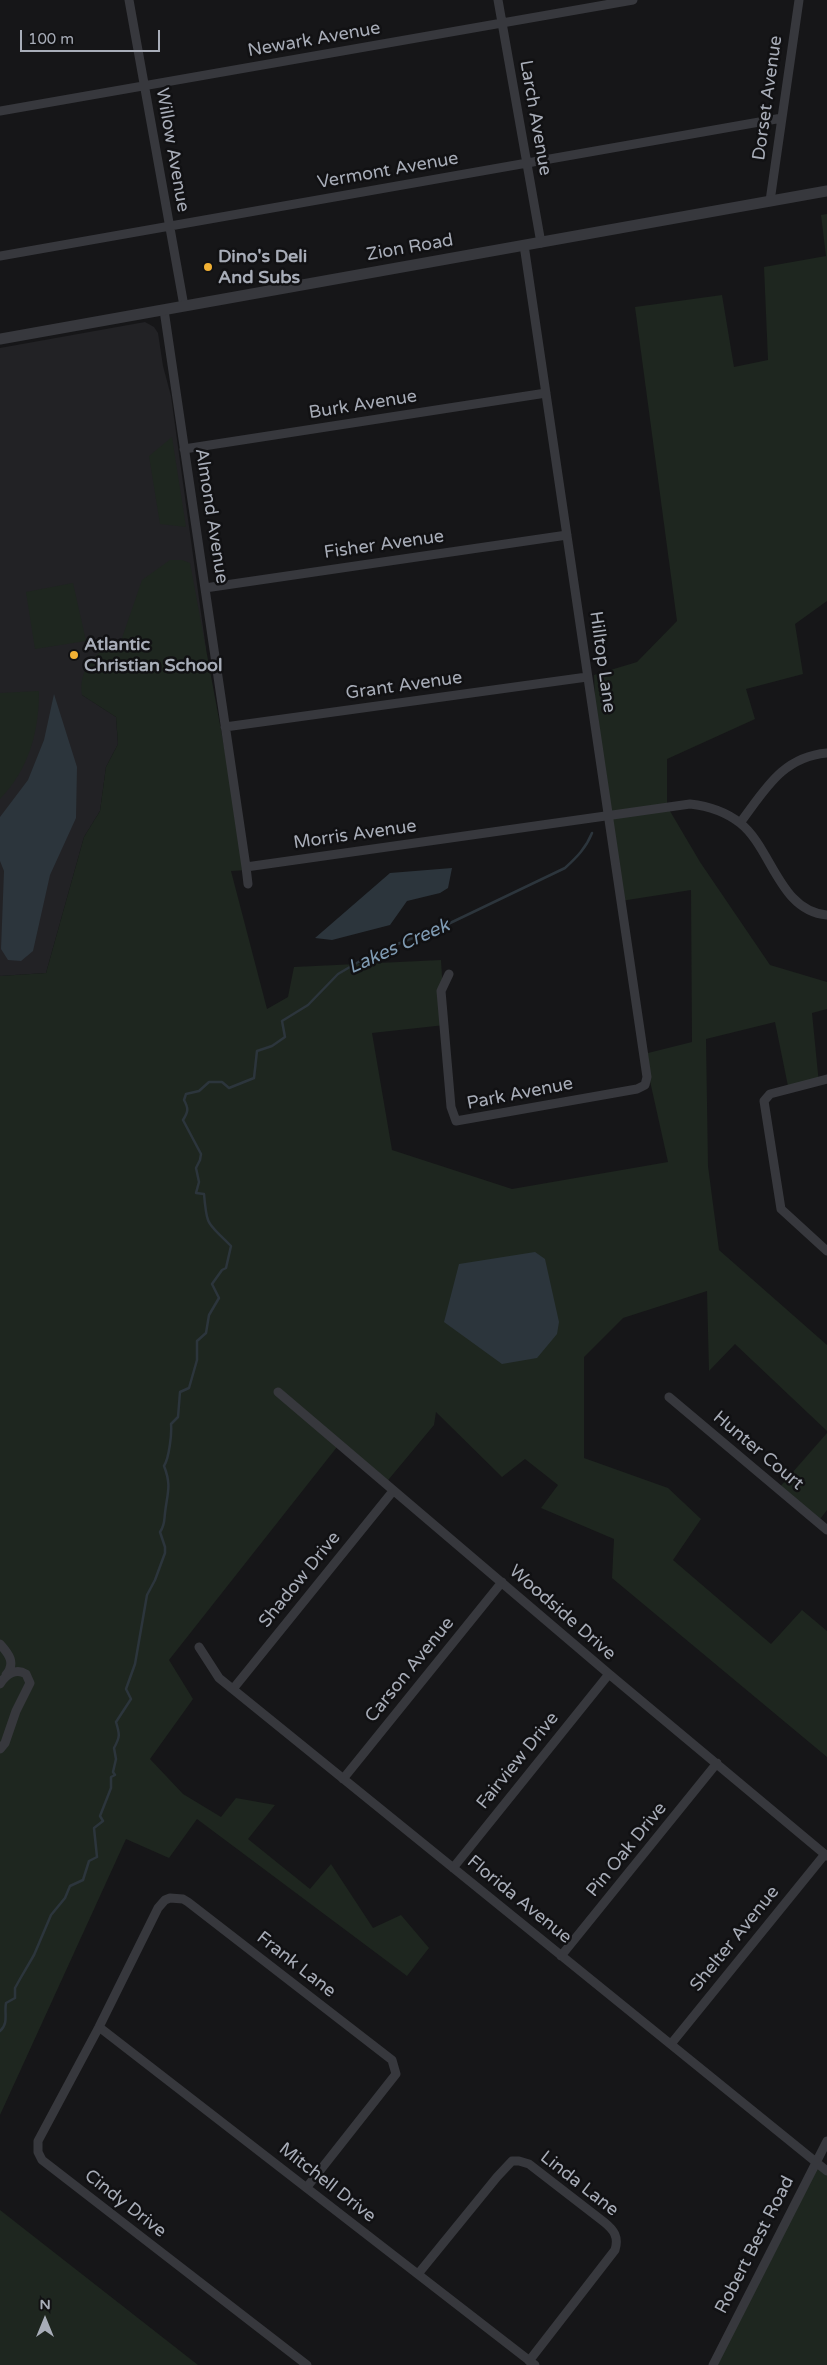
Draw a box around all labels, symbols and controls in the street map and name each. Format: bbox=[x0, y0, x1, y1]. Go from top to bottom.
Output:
street label: Newark Avenue bbox=[246, 18, 382, 62]
scale bar bbox=[22, 20, 162, 52]
text: 100 m bbox=[28, 30, 74, 48]
street label: Dorset Avenue bbox=[749, 34, 787, 162]
street label: Larch Avenue bbox=[514, 59, 556, 177]
street label: Willow Avenue bbox=[150, 86, 194, 214]
street label: Vermont Avenue bbox=[316, 148, 460, 194]
street label: Zion Road bbox=[365, 230, 455, 266]
place label: Dino's Deli And Subs bbox=[218, 246, 307, 288]
marker: Dino's Deli And Subs bbox=[202, 261, 214, 273]
street label: Burk Avenue bbox=[307, 386, 419, 424]
street label: Almond Avenue bbox=[190, 447, 232, 585]
street label: Fisher Avenue bbox=[323, 526, 445, 564]
street label: Hilltop Lane bbox=[584, 610, 620, 714]
place label: Atlantic Christian School bbox=[84, 634, 223, 676]
marker: Atlantic Christian School bbox=[68, 649, 80, 661]
street label: Grant Avenue bbox=[344, 667, 464, 705]
street label: Morris Avenue bbox=[292, 816, 418, 854]
water label: Lakes Creek bbox=[345, 915, 453, 979]
street label: Park Avenue bbox=[465, 1073, 575, 1115]
street label: Hunter Court bbox=[708, 1407, 808, 1495]
street label: Shadow Drive bbox=[255, 1528, 345, 1632]
street label: Woodside Drive bbox=[504, 1561, 620, 1665]
street label: Carson Avenue bbox=[361, 1613, 459, 1727]
street label: Fairview Drive bbox=[472, 1708, 564, 1814]
street label: Pin Oak Drive bbox=[582, 1798, 672, 1902]
street label: Florida Avenue bbox=[462, 1851, 576, 1949]
street label: Shelter Avenue bbox=[686, 1882, 784, 1996]
street label: Frank Lane bbox=[252, 1927, 340, 2003]
street label: Mitchell Drive bbox=[274, 2138, 380, 2228]
street label: Linda Lane bbox=[535, 2147, 623, 2221]
street label: Cindy Drive bbox=[80, 2165, 170, 2243]
street label: Robert Best Road bbox=[711, 2173, 799, 2317]
north arrow bbox=[20, 2295, 70, 2345]
text: N bbox=[39, 2296, 51, 2313]

